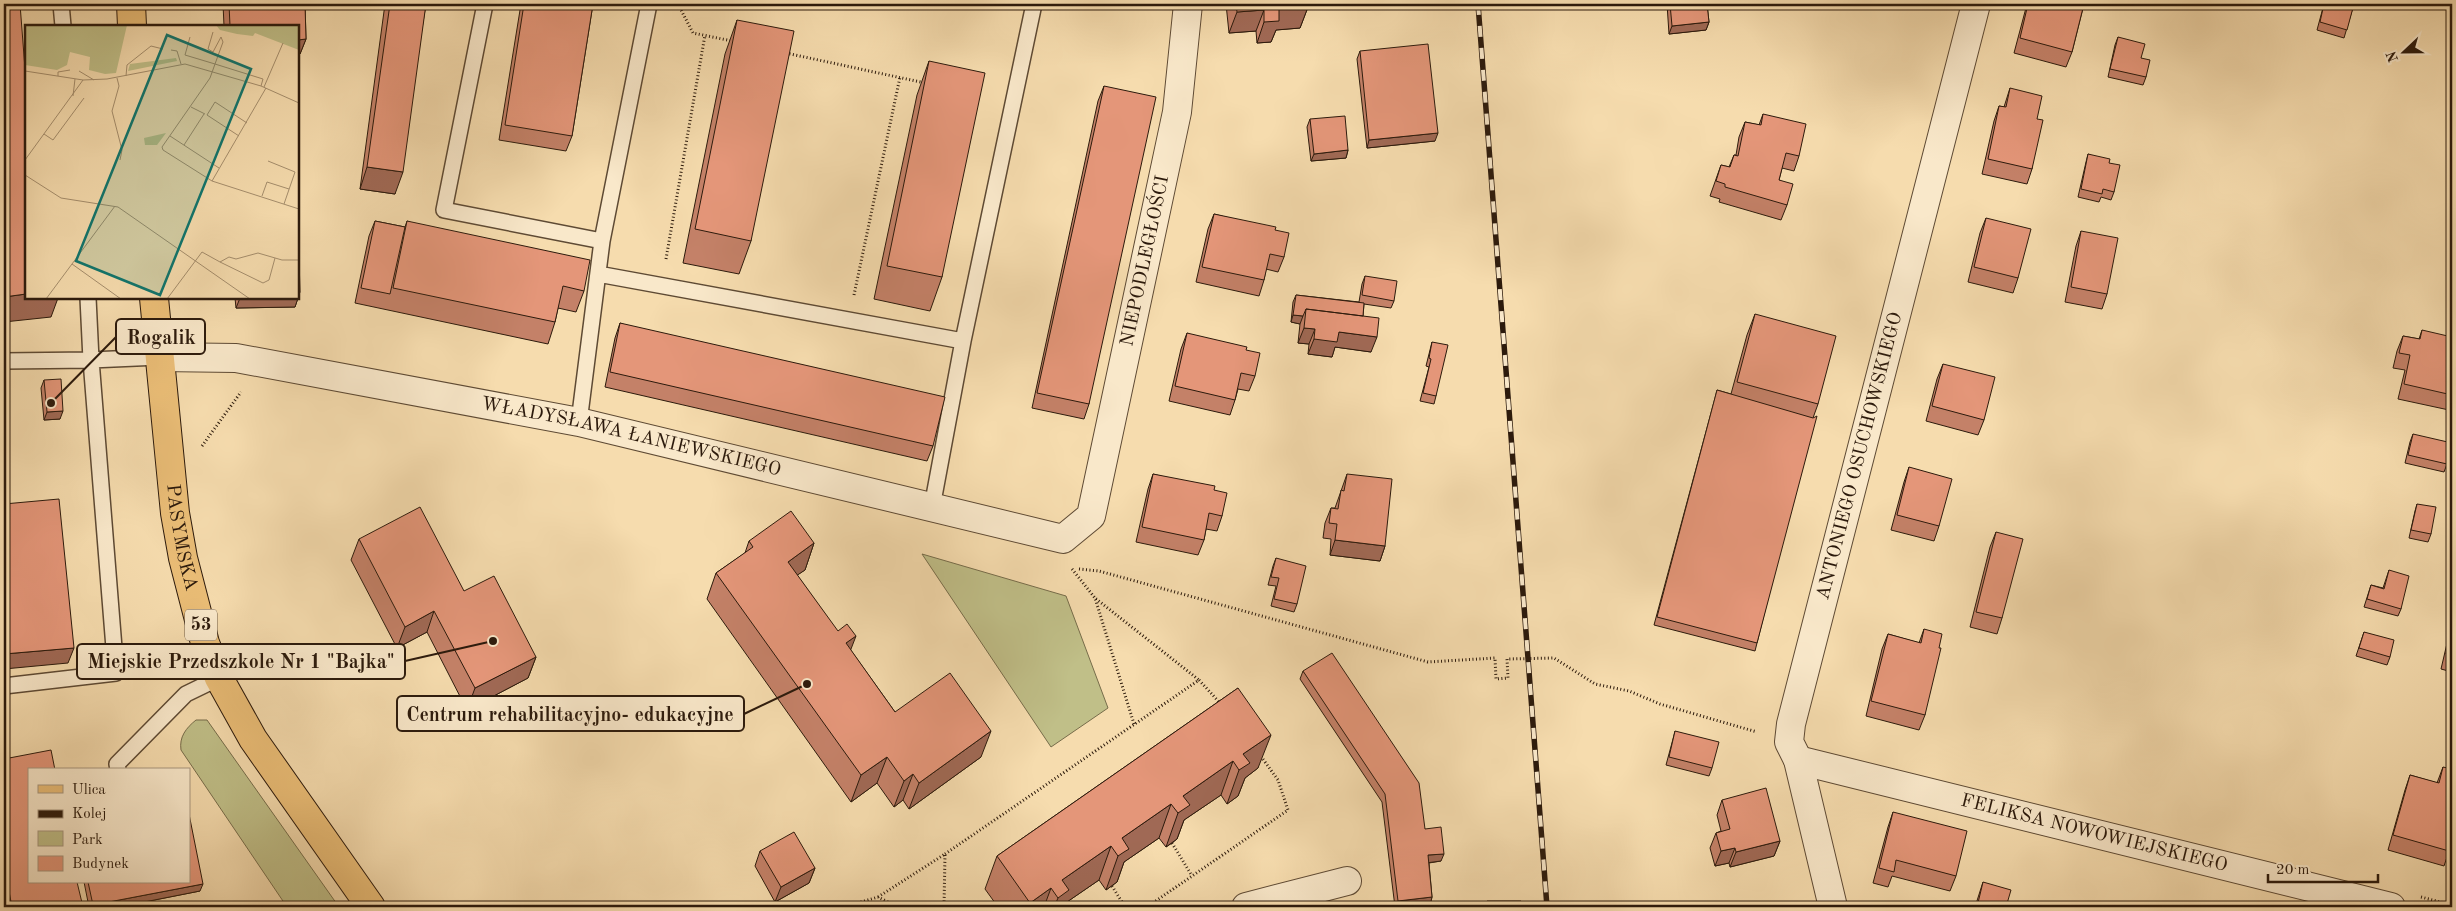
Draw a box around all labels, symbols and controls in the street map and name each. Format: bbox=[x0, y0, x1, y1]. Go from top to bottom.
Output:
inset map bbox=[25, 25, 299, 299]
north arrow bbox=[2378, 28, 2428, 78]
text: N bbox=[2384, 49, 2401, 64]
street label: NIEPODLEGŁOŚCI bbox=[1118, 174, 1173, 348]
street label: ANTONIEGO OSUCHOWSKIEGO bbox=[1814, 310, 1906, 602]
callout: Rogalik bbox=[116, 319, 205, 354]
text: Rogalik bbox=[126, 329, 196, 349]
street label: WŁADYSŁAWA ŁANIEWSKIEGO bbox=[480, 394, 783, 480]
street label: PASYMSKA bbox=[163, 483, 201, 593]
road number: 53 bbox=[185, 610, 217, 640]
callout: Miejskie Przedszkole Nr 1 "Bajka" bbox=[77, 644, 405, 679]
text: Miejskie Przedszkole Nr 1 "Bajka" bbox=[87, 653, 395, 673]
callout: Centrum rehabilitacyjno- edukacyjne bbox=[397, 696, 744, 731]
text: Centrum rehabilitacyjno- edukacyjne bbox=[406, 706, 734, 726]
legend bbox=[28, 768, 190, 884]
text: Ulica bbox=[72, 783, 106, 798]
street label: FELIKSA NOWOWIEJSKIEGO bbox=[1959, 791, 2229, 876]
text: Kolej bbox=[72, 807, 107, 822]
text: Park bbox=[72, 833, 103, 848]
scale bar bbox=[2268, 851, 2378, 883]
text: Budynek bbox=[72, 857, 129, 872]
text: 20 m bbox=[2276, 863, 2310, 878]

